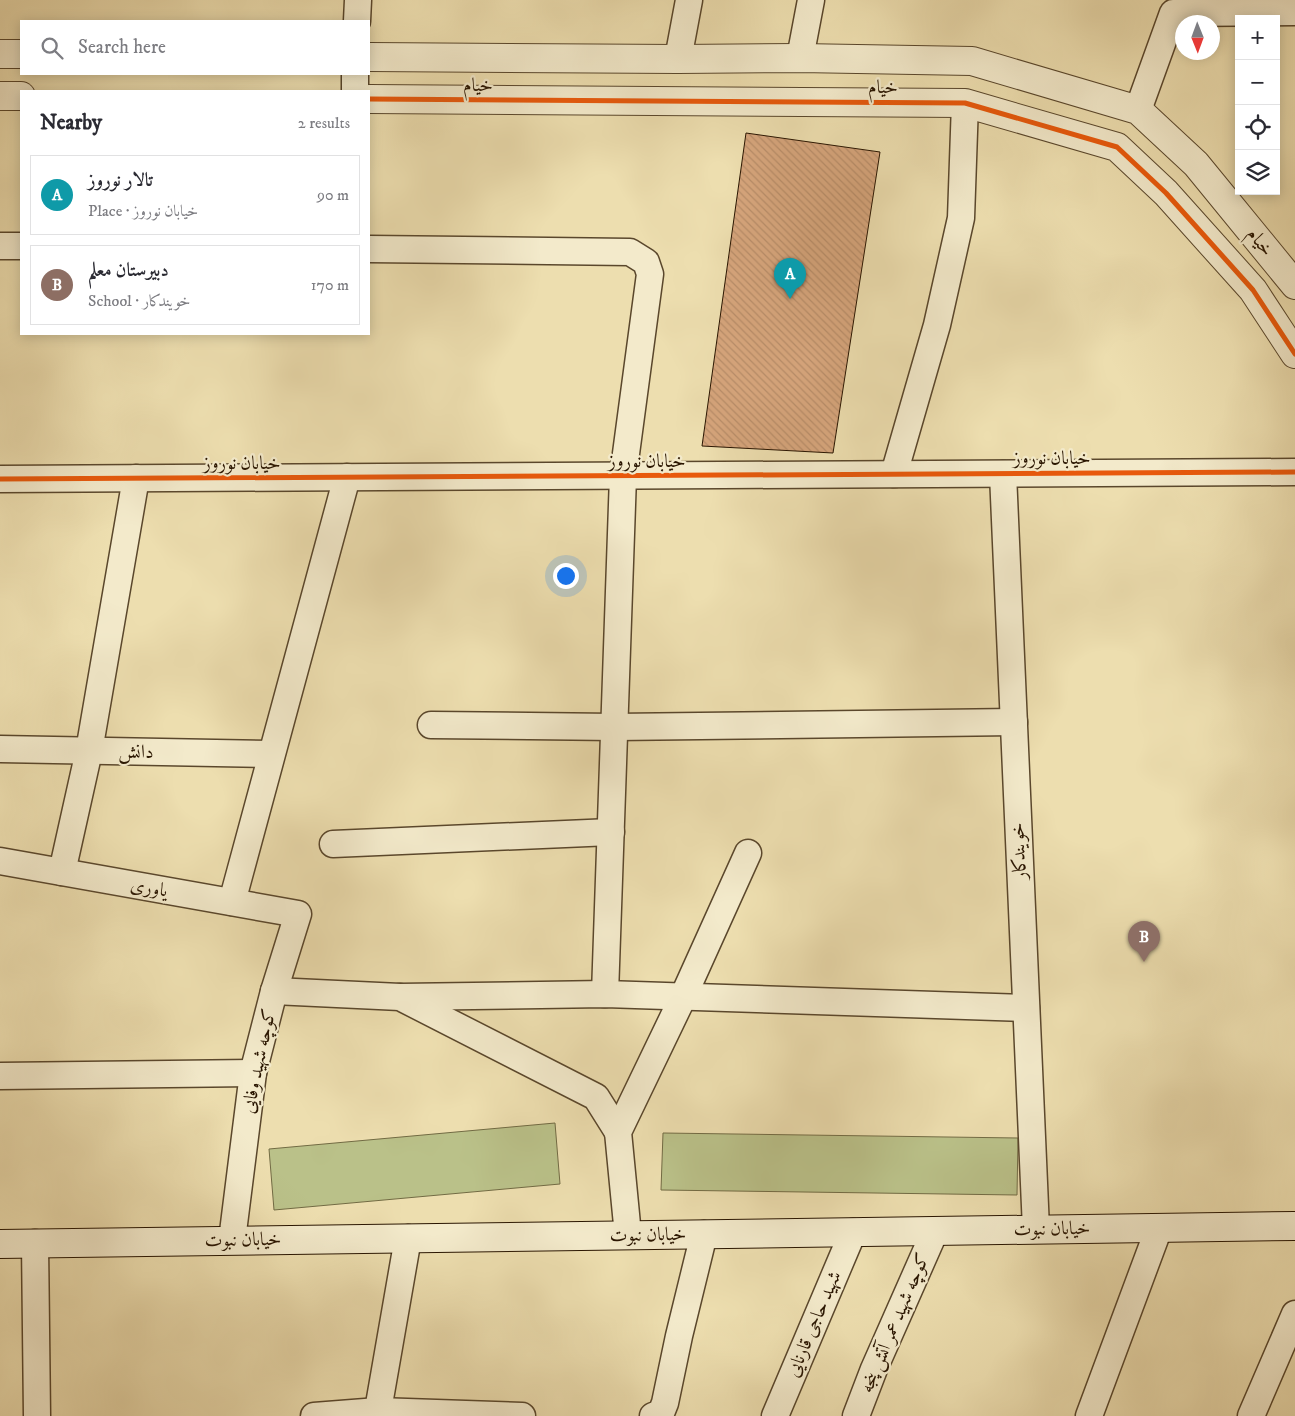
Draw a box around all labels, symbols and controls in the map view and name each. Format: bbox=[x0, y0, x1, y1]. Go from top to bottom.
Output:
north arrow bbox=[1175, 15, 1220, 60]
map controls bbox=[1235, 15, 1280, 195]
button: + bbox=[1235, 15, 1280, 60]
search box bbox=[20, 20, 370, 75]
icon: search bbox=[38, 34, 66, 62]
text: Search here bbox=[78, 36, 166, 59]
button: − bbox=[1235, 60, 1280, 105]
street label: خیام bbox=[463, 74, 493, 101]
street label: خیام bbox=[868, 76, 898, 103]
button: locate bbox=[1235, 105, 1280, 150]
text: Nearby bbox=[40, 110, 102, 136]
text: 2 results bbox=[298, 113, 350, 133]
button: layers bbox=[1235, 150, 1280, 195]
text: تالار نوروز bbox=[88, 169, 153, 192]
text: A bbox=[52, 185, 62, 205]
text: 90 m bbox=[317, 185, 349, 205]
text: Place · خیابان نوروز bbox=[88, 201, 198, 221]
street label: خیام bbox=[1239, 223, 1278, 263]
pin: A bbox=[774, 258, 806, 299]
text: دبیرستان معلم bbox=[88, 259, 169, 282]
text: B bbox=[52, 275, 62, 295]
text: 170 m bbox=[311, 275, 349, 295]
text: School · خویندکار bbox=[88, 291, 191, 311]
street label: خیابان نوروز bbox=[1011, 447, 1091, 470]
street label: خیابان نوروز bbox=[606, 450, 686, 473]
street label: خیابان نوروز bbox=[201, 452, 281, 475]
your location bbox=[553, 563, 579, 589]
street label: دانش bbox=[118, 740, 154, 765]
street label: خویندکار bbox=[1006, 822, 1032, 882]
street label: یاوری bbox=[128, 873, 171, 903]
pin: B bbox=[1128, 921, 1160, 962]
street label: کوچه شهید وفایی bbox=[237, 1007, 282, 1116]
street label: خیابان نبوت bbox=[1013, 1217, 1091, 1241]
street label: خیابان نبوت bbox=[609, 1223, 687, 1247]
street label: خیابان نبوت bbox=[204, 1228, 282, 1252]
street label: کوچه شهید عمر آتش پنجه bbox=[855, 1250, 936, 1397]
street label: شهید حاجی قارنایی bbox=[781, 1267, 848, 1381]

